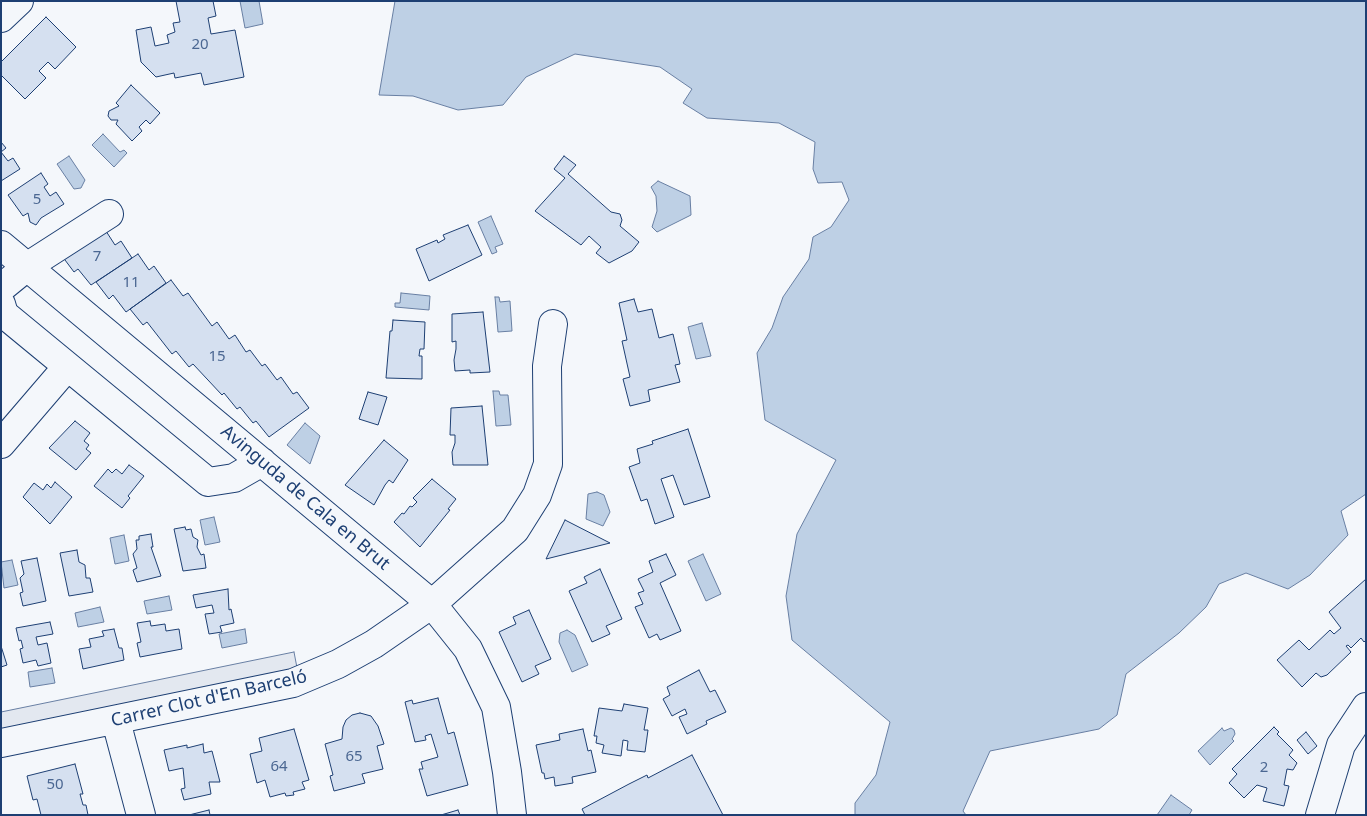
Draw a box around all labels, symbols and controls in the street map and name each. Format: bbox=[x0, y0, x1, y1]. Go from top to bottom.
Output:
house number: 20 bbox=[191, 36, 209, 54]
house number: 5 bbox=[33, 191, 41, 209]
house number: 7 bbox=[93, 248, 101, 266]
house number: 11 bbox=[122, 274, 140, 292]
house number: 15 bbox=[208, 348, 226, 366]
street label: Avinguda de Cala en Brut bbox=[216, 421, 394, 575]
street label: Carrer Clot d'En Barceló bbox=[109, 666, 309, 732]
house number: 65 bbox=[345, 748, 363, 766]
house number: 64 bbox=[270, 758, 288, 776]
house number: 2 bbox=[1260, 759, 1268, 777]
house number: 50 bbox=[46, 776, 64, 794]

